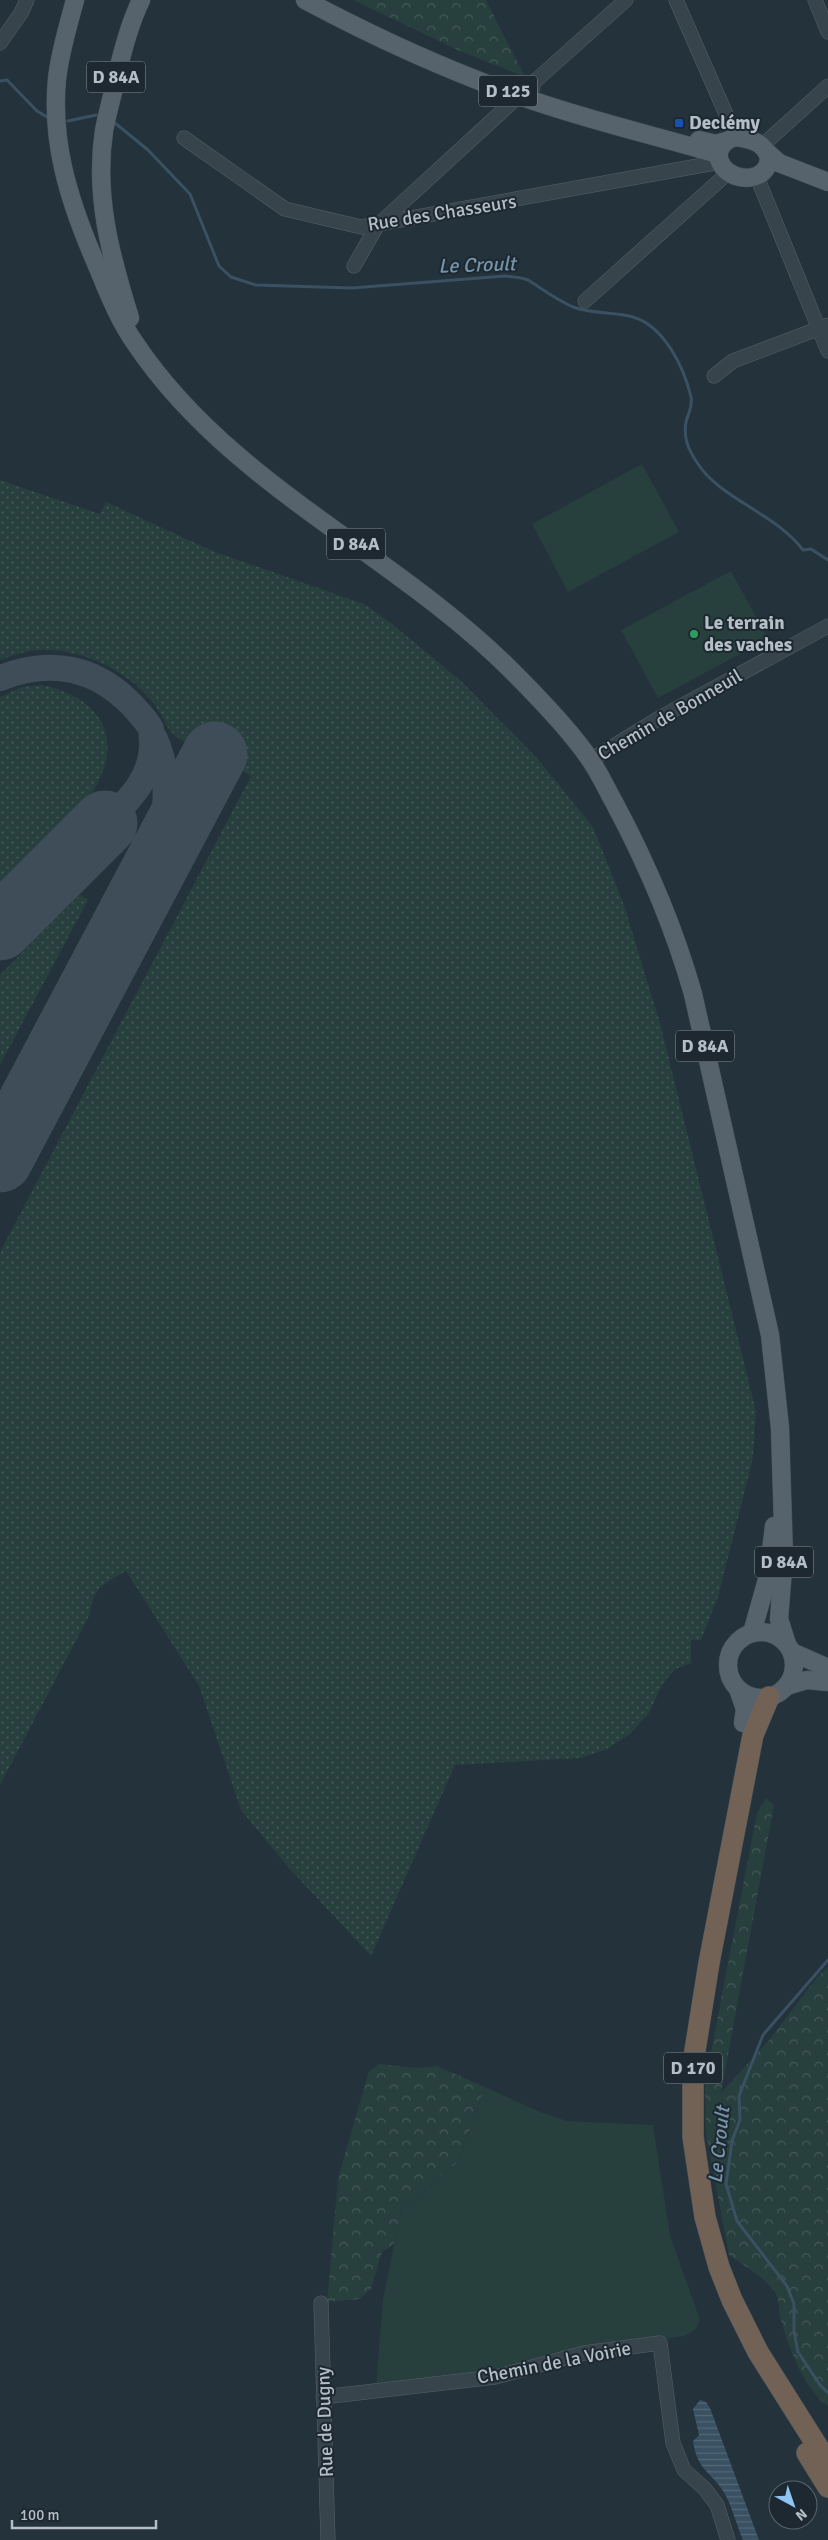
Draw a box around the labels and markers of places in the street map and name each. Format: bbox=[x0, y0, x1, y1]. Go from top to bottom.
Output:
place label: Declémy bbox=[689, 111, 760, 135]
marker: Declémy bbox=[673, 117, 685, 129]
place label: Le terrain des vaches bbox=[704, 611, 792, 657]
marker: Le terrain des vaches bbox=[688, 628, 700, 640]

